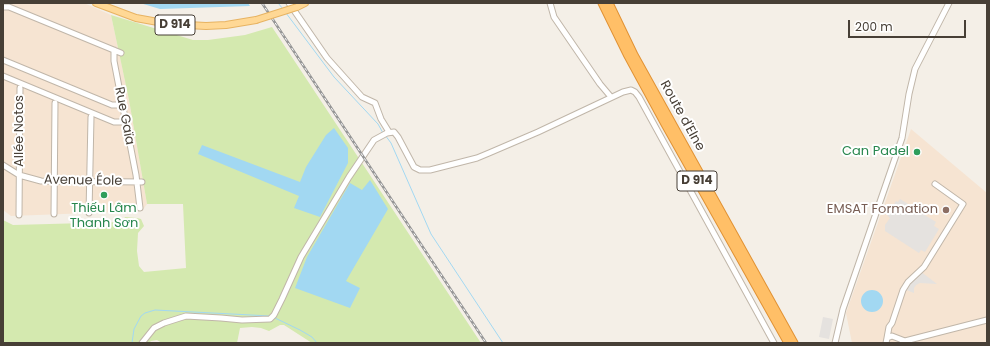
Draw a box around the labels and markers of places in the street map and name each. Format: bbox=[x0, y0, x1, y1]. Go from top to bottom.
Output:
place label: Can Padel bbox=[842, 144, 909, 160]
marker: Can Padel bbox=[912, 147, 922, 157]
marker: Thiếu Lâm Thanh Sơn bbox=[99, 190, 109, 200]
place label: Thiếu Lâm Thanh Sơn bbox=[70, 201, 138, 232]
place label: EMSAT Formation bbox=[827, 202, 938, 218]
marker: EMSAT Formation bbox=[941, 205, 951, 215]

